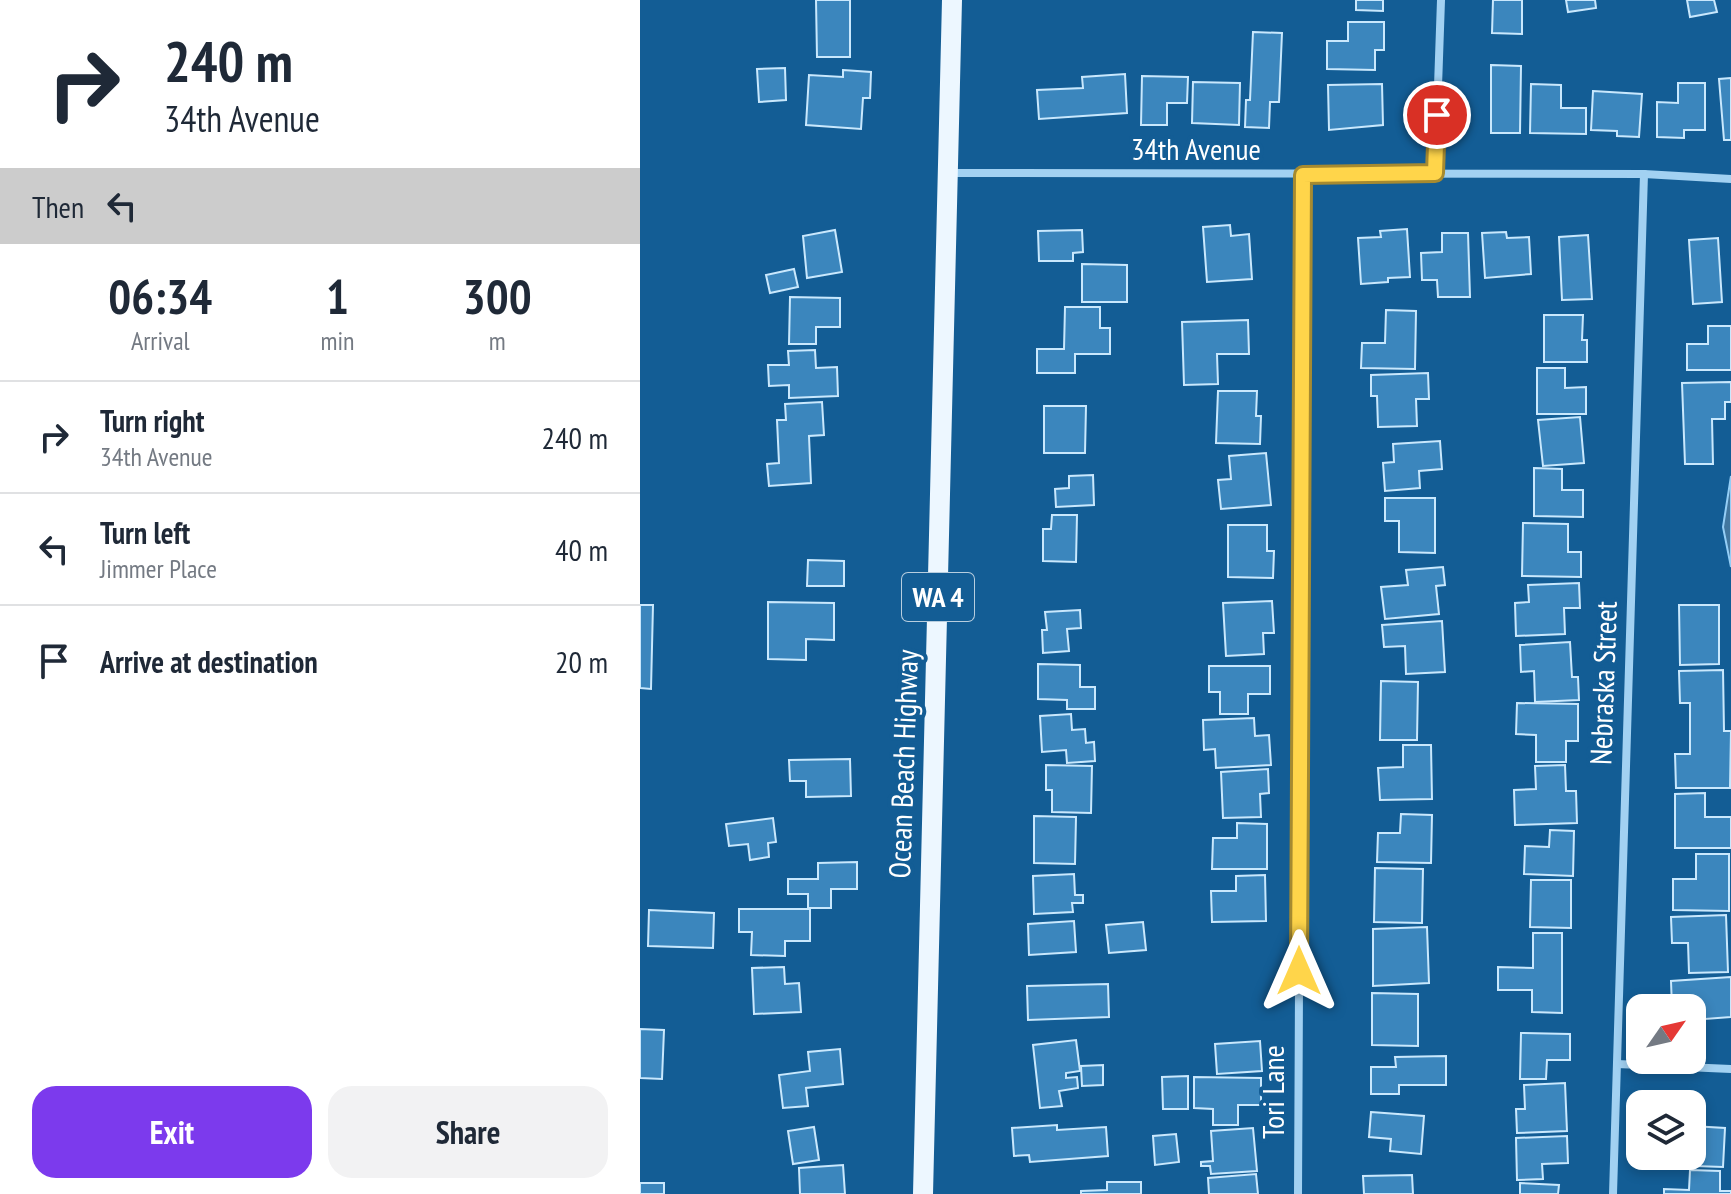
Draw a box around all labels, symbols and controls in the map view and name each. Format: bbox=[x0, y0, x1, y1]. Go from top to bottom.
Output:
text: 240 m bbox=[164, 25, 293, 97]
icon: right bbox=[32, 32, 136, 136]
pin bbox=[1403, 81, 1471, 149]
icon: arrive bbox=[1415, 93, 1459, 137]
text: 34th Avenue bbox=[164, 95, 320, 142]
street label: 34th Avenue bbox=[1131, 129, 1261, 168]
icon: left bbox=[100, 184, 144, 228]
text: Then bbox=[32, 187, 84, 226]
text: 06:34 bbox=[108, 265, 212, 327]
text: 1 bbox=[326, 265, 349, 327]
text: 300 bbox=[463, 265, 532, 327]
text: Arrival bbox=[131, 324, 190, 357]
text: min bbox=[320, 324, 354, 357]
text: m bbox=[489, 324, 506, 357]
text: Turn right bbox=[100, 401, 204, 440]
icon: right bbox=[32, 415, 76, 459]
text: 240 m bbox=[542, 418, 608, 457]
text: 34th Avenue bbox=[100, 440, 213, 473]
text: Turn left bbox=[100, 513, 190, 552]
icon: left bbox=[32, 527, 76, 571]
text: 40 m bbox=[555, 530, 608, 569]
text: Jimmer Place bbox=[100, 552, 217, 585]
road number: WA 4 bbox=[902, 573, 974, 621]
street label: Nebraska Street bbox=[1580, 600, 1625, 766]
icon: arrive bbox=[32, 639, 76, 683]
text: Arrive at destination bbox=[100, 642, 318, 681]
text: 20 m bbox=[555, 642, 608, 681]
street label: Ocean Beach Highway bbox=[879, 648, 926, 879]
position arrow bbox=[1257, 929, 1341, 1013]
north arrow bbox=[1626, 994, 1706, 1074]
map controls bbox=[1626, 994, 1706, 1170]
street label: Tori Lane bbox=[1253, 1045, 1292, 1139]
button: Exit bbox=[32, 1086, 312, 1178]
button: Share bbox=[328, 1086, 608, 1178]
button: layers bbox=[1626, 1090, 1706, 1170]

